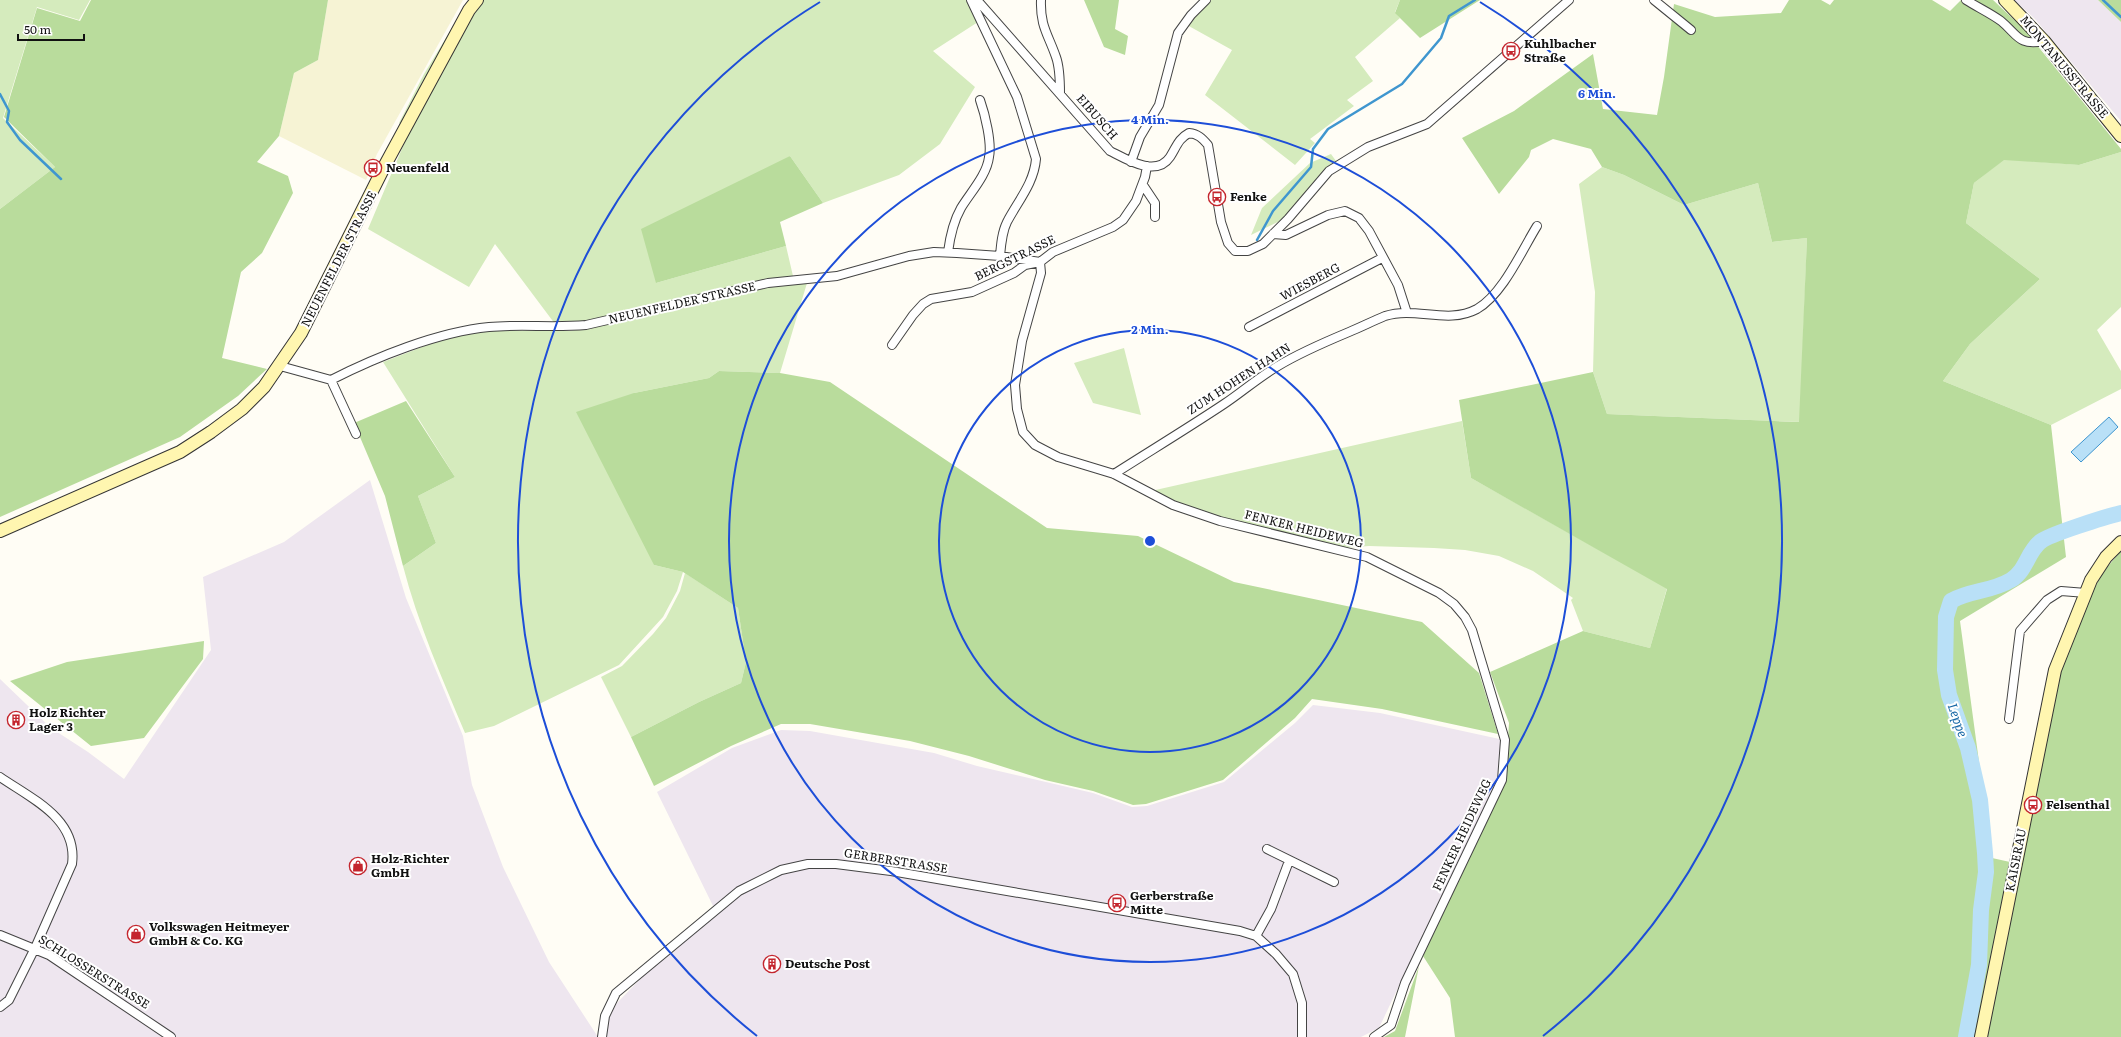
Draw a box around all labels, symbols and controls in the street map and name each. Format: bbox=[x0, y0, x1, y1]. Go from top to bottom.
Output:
street label: MONTANUSSTRASSE bbox=[2016, 11, 2114, 122]
scale bar bbox=[18, 16, 84, 42]
text: 50 m bbox=[24, 20, 51, 38]
place label: Kuhlbacher Straße bbox=[1524, 34, 1597, 66]
bus stop icon: Kuhlbacher Straße bbox=[1501, 41, 1521, 61]
text: 6 Min. bbox=[1578, 84, 1616, 102]
street label: EIBUSCH bbox=[1073, 89, 1123, 143]
text: 4 Min. bbox=[1131, 110, 1169, 128]
bus stop icon: Neuenfeld bbox=[363, 158, 383, 178]
place label: Neuenfeld bbox=[386, 158, 449, 176]
street label: NEUENFELDER STRASSE bbox=[296, 187, 380, 330]
bus stop icon: Fenke bbox=[1207, 187, 1227, 207]
place label: Fenke bbox=[1230, 187, 1267, 205]
street label: BERGSTRASSE bbox=[971, 230, 1058, 285]
street label: WIESBERG bbox=[1276, 258, 1343, 304]
street label: NEUENFELDER STRASSE bbox=[606, 276, 758, 328]
text: 2 Min. bbox=[1131, 320, 1169, 338]
street label: ZUM HOHEN HAHN bbox=[1183, 338, 1294, 418]
street label: FENKER HEIDEWEG bbox=[1243, 505, 1366, 552]
centre of rings bbox=[1143, 534, 1157, 548]
water label: Leppe bbox=[1944, 700, 1973, 739]
place label: Holz Richter Lager 3 bbox=[29, 703, 106, 735]
building icon: Holz Richter Lager 3 bbox=[6, 710, 26, 730]
street label: FENKER HEIDEWEG bbox=[1427, 775, 1495, 894]
bus stop icon: Felsenthal bbox=[2023, 795, 2043, 815]
place label: Felsenthal bbox=[2046, 795, 2110, 813]
street label: KAISERAU bbox=[2000, 826, 2030, 893]
street label: GERBERSTRASSE bbox=[843, 843, 950, 877]
place label: Holz-Richter GmbH bbox=[371, 849, 450, 881]
shop icon: Holz-Richter GmbH bbox=[348, 856, 368, 876]
place label: Gerberstraße Mitte bbox=[1130, 886, 1214, 918]
bus stop icon: Gerberstraße Mitte bbox=[1107, 893, 1127, 913]
place label: Volkswagen Heitmeyer GmbH & Co. KG bbox=[149, 917, 290, 949]
shop icon: Volkswagen Heitmeyer GmbH & Co. KG bbox=[126, 924, 146, 944]
street label: SCHLOSSERSTRASSE bbox=[35, 930, 154, 1013]
building icon: Deutsche Post bbox=[762, 954, 782, 974]
place label: Deutsche Post bbox=[785, 954, 871, 972]

